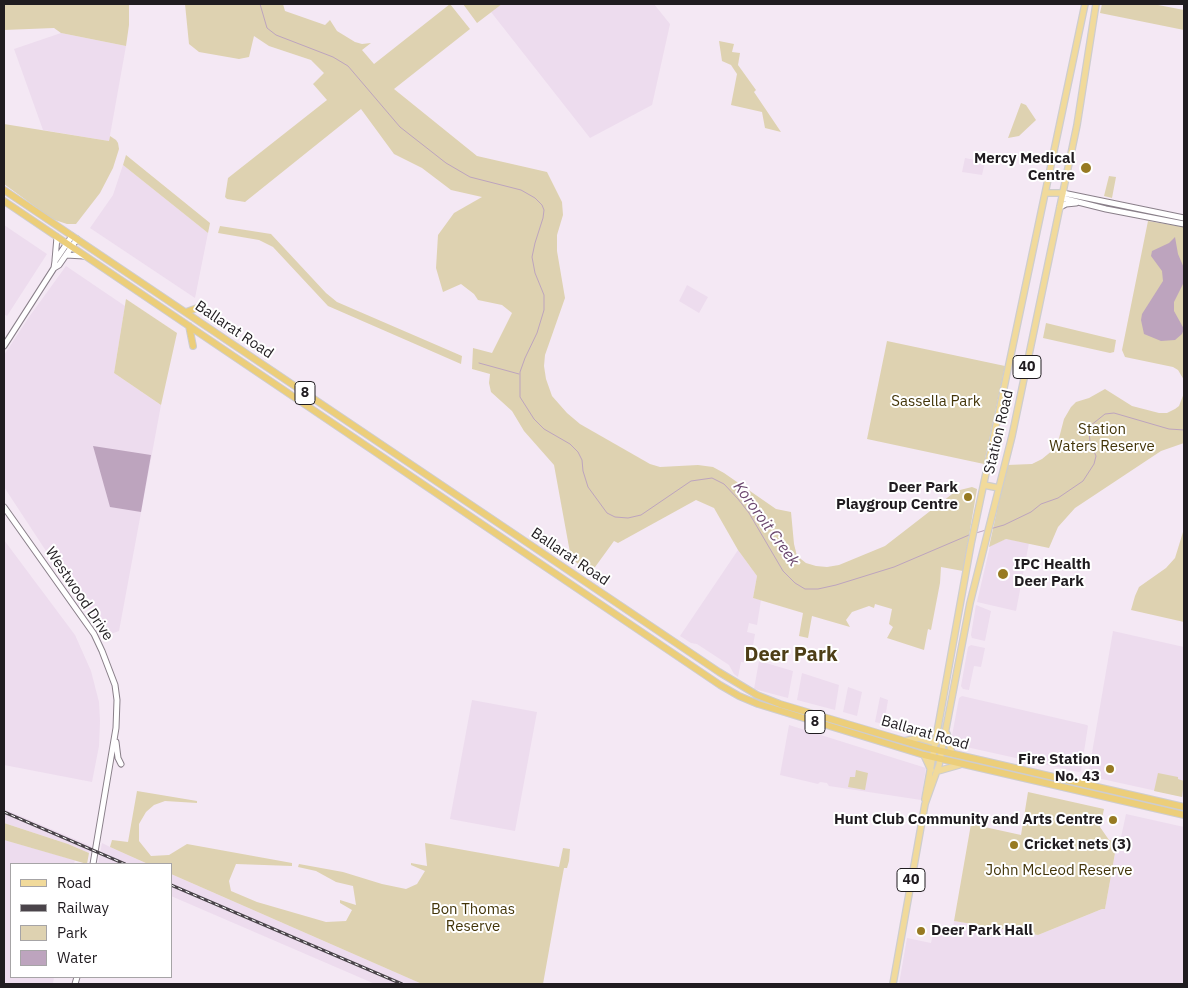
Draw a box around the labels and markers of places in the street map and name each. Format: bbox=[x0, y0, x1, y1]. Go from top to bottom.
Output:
place label: Mercy Medical Centre bbox=[974, 150, 1075, 185]
marker: Mercy Medical Centre bbox=[1079, 161, 1093, 175]
place label: Deer Park Playgroup Centre bbox=[836, 479, 958, 514]
marker: Deer Park Playgroup Centre bbox=[962, 491, 974, 503]
place label: IPC Health Deer Park bbox=[1014, 556, 1091, 591]
marker: IPC Health Deer Park bbox=[996, 567, 1010, 581]
place label: Fire Station No. 43 bbox=[1018, 751, 1100, 786]
marker: Fire Station No. 43 bbox=[1104, 763, 1116, 775]
place label: Hunt Club Community and Arts Centre bbox=[834, 811, 1103, 829]
marker: Hunt Club Community and Arts Centre bbox=[1107, 814, 1119, 826]
place label: Cricket nets (3) bbox=[1024, 836, 1131, 854]
marker: Cricket nets (3) bbox=[1008, 839, 1020, 851]
place label: Deer Park Hall bbox=[931, 922, 1033, 940]
marker: Deer Park Hall bbox=[915, 925, 927, 937]

